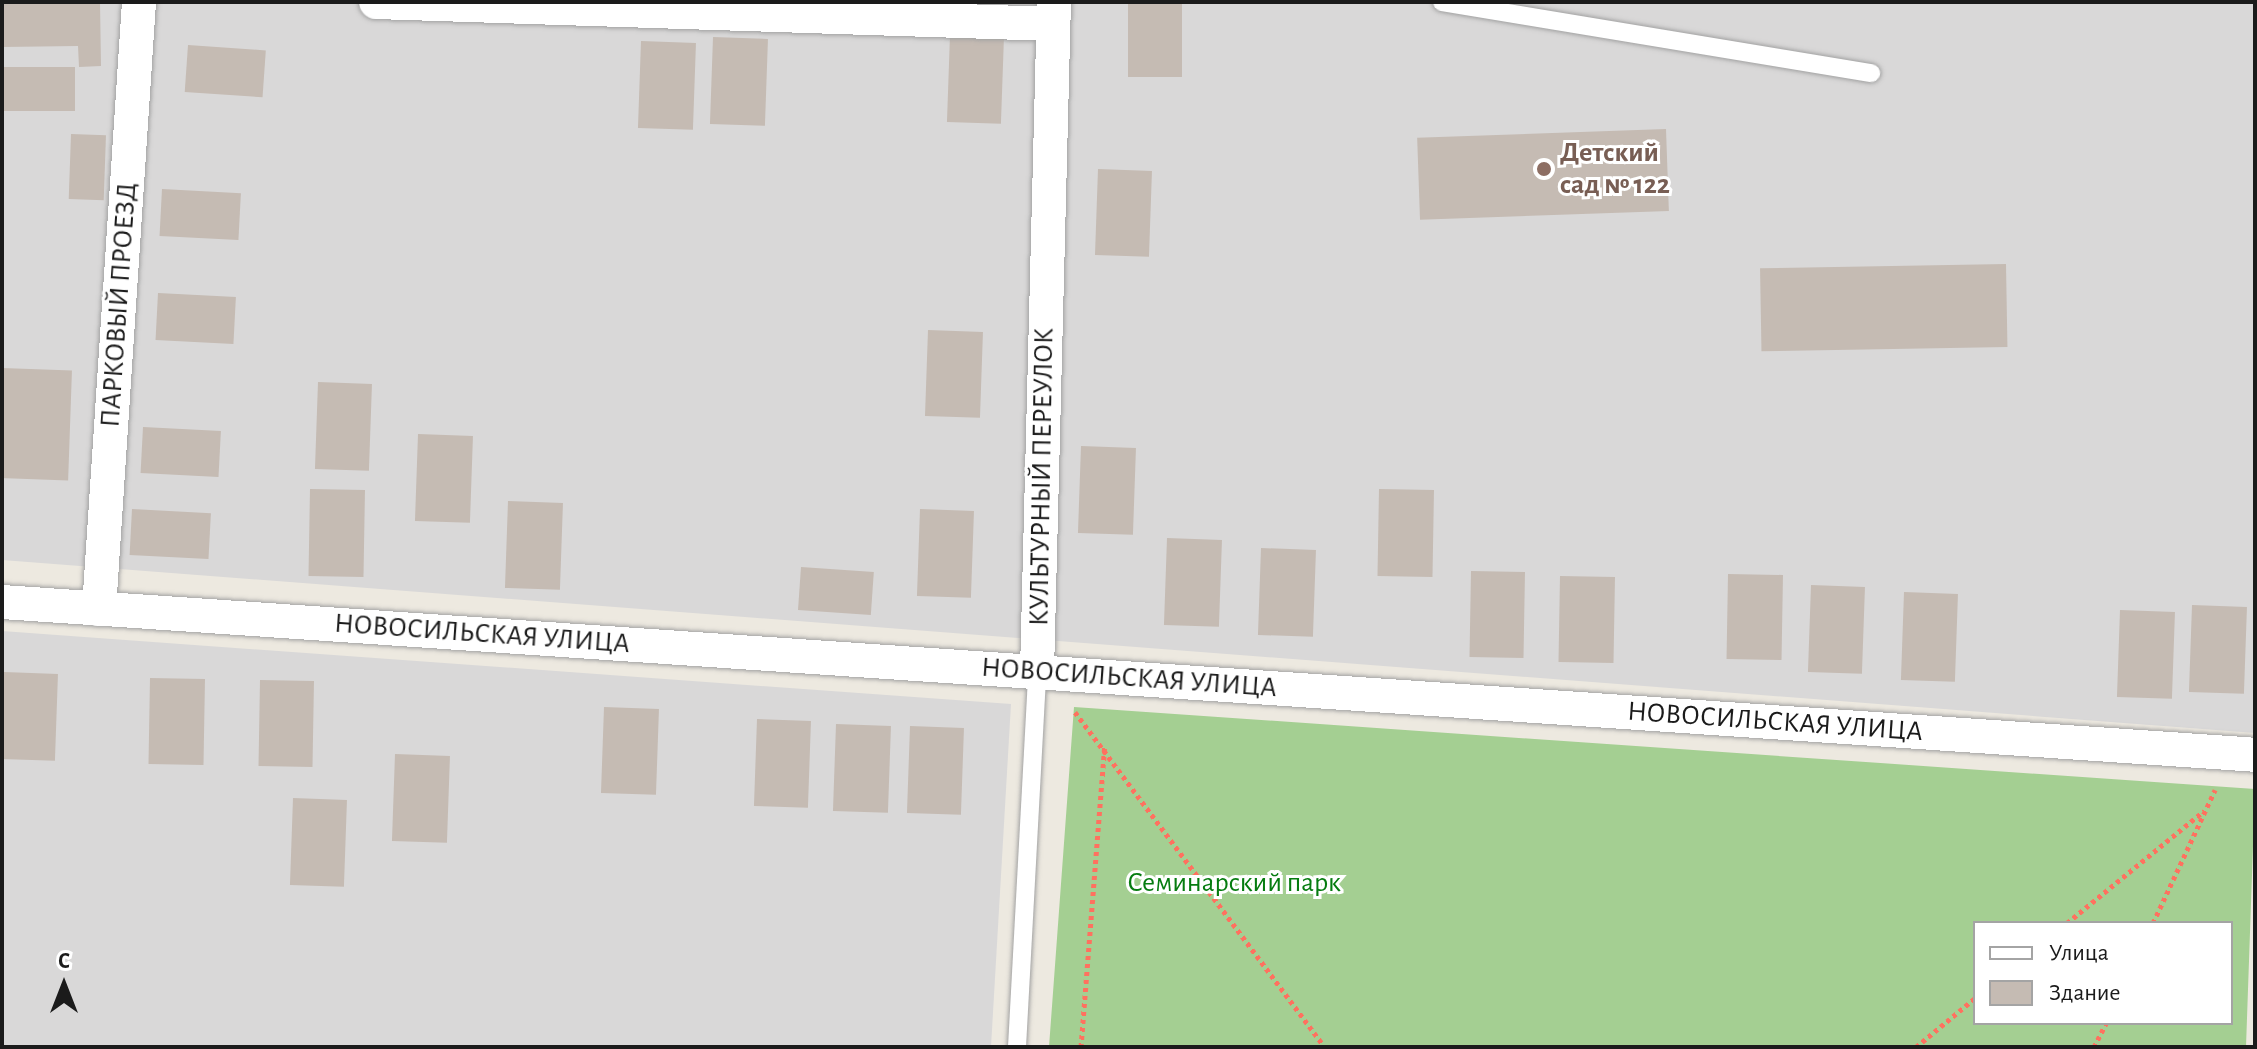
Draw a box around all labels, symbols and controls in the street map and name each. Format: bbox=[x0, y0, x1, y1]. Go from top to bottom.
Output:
place label: Детский сад № 122 bbox=[1560, 136, 1670, 202]
marker: Детский сад № 122 bbox=[1535, 160, 1553, 178]
street label: ПАРКОВЫЙ ПРОЕЗД bbox=[94, 181, 144, 429]
street label: КУЛЬТУРНЫЙ ПЕРЕУЛОК bbox=[1023, 328, 1061, 626]
street label: НОВОСИЛЬСКАЯ УЛИЦА bbox=[333, 607, 631, 661]
street label: НОВОСИЛЬСКАЯ УЛИЦА bbox=[980, 651, 1278, 705]
street label: НОВОСИЛЬСКАЯ УЛИЦА bbox=[1626, 695, 1924, 749]
park label: Семинарский парк bbox=[1127, 866, 1341, 900]
legend bbox=[1973, 921, 2233, 1025]
text: Улица bbox=[2049, 941, 2109, 965]
north arrow bbox=[24, 945, 104, 1025]
text: С bbox=[58, 950, 70, 972]
text: Здание bbox=[2049, 981, 2120, 1005]

